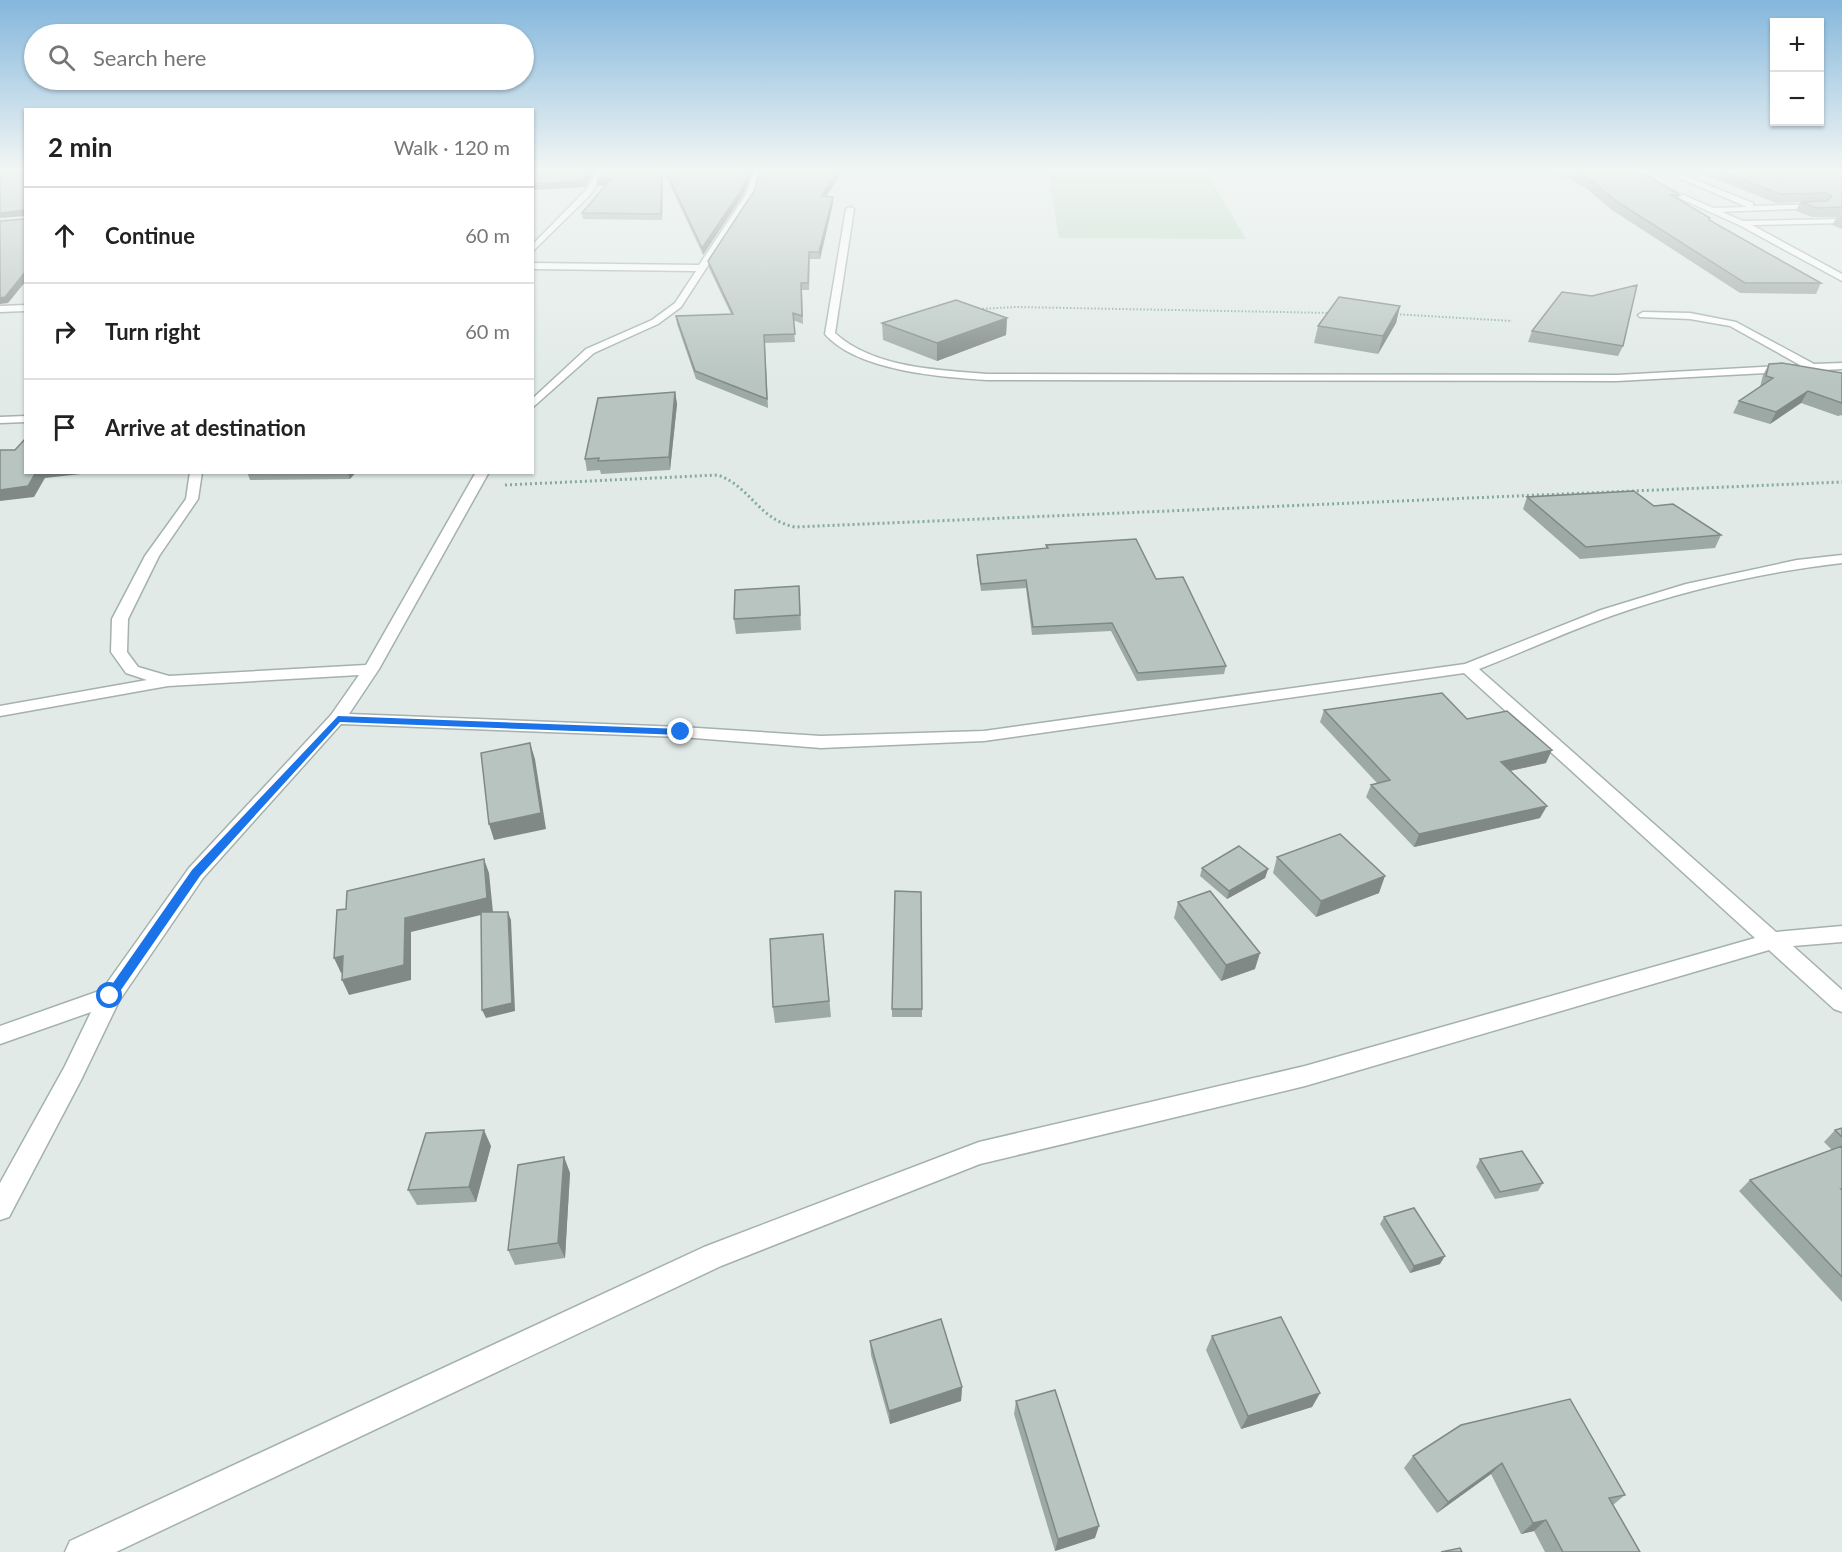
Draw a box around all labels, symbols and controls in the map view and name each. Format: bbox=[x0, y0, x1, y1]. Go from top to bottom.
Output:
map controls bbox=[1770, 18, 1824, 126]
button: + bbox=[1770, 18, 1824, 72]
search box bbox=[24, 24, 534, 90]
icon: search bbox=[45, 41, 78, 74]
text: Search here bbox=[93, 44, 206, 71]
button: − bbox=[1770, 72, 1824, 126]
text: 2 min bbox=[48, 131, 112, 163]
text: Walk · 120 m bbox=[394, 135, 510, 159]
icon: ahead bbox=[48, 219, 81, 252]
text: Continue bbox=[105, 222, 195, 249]
text: 60 m bbox=[465, 223, 510, 247]
icon: right bbox=[48, 315, 81, 348]
text: Turn right bbox=[105, 318, 200, 345]
text: 60 m bbox=[465, 319, 510, 343]
icon: arrive bbox=[48, 411, 81, 444]
text: Arrive at destination bbox=[105, 414, 306, 441]
route end bbox=[667, 718, 693, 744]
route start bbox=[96, 982, 122, 1008]

